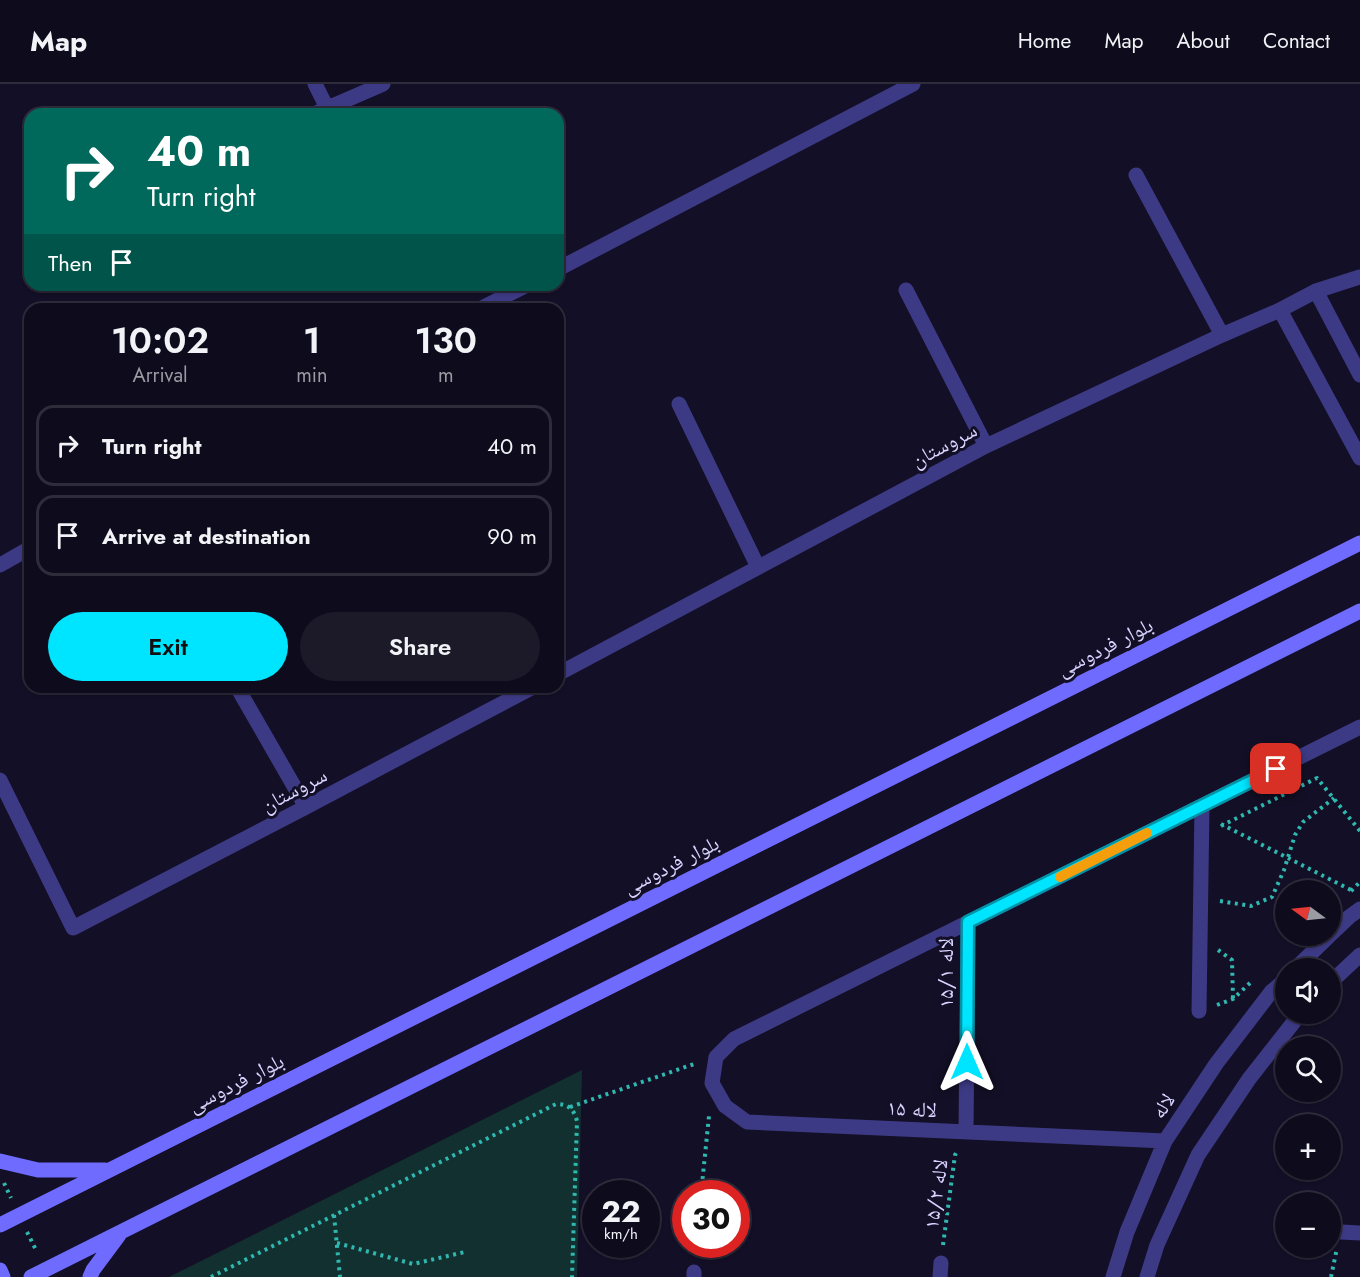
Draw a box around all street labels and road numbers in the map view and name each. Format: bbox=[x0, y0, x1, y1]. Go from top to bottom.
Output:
street label: سروستان bbox=[906, 415, 982, 475]
street label: بلوار فردوسی bbox=[1052, 610, 1158, 684]
street label: سروستان bbox=[256, 760, 332, 820]
street label: بلوار فردوسی bbox=[618, 828, 724, 902]
street label: لاله ۱۵/۱ bbox=[931, 938, 961, 1008]
street label: بلوار فردوسی bbox=[183, 1046, 289, 1120]
street label: لاله bbox=[1144, 1087, 1182, 1125]
street label: لاله ۱۵ bbox=[886, 1093, 938, 1125]
street label: لاله ۱۵/۲ bbox=[916, 1157, 956, 1231]

